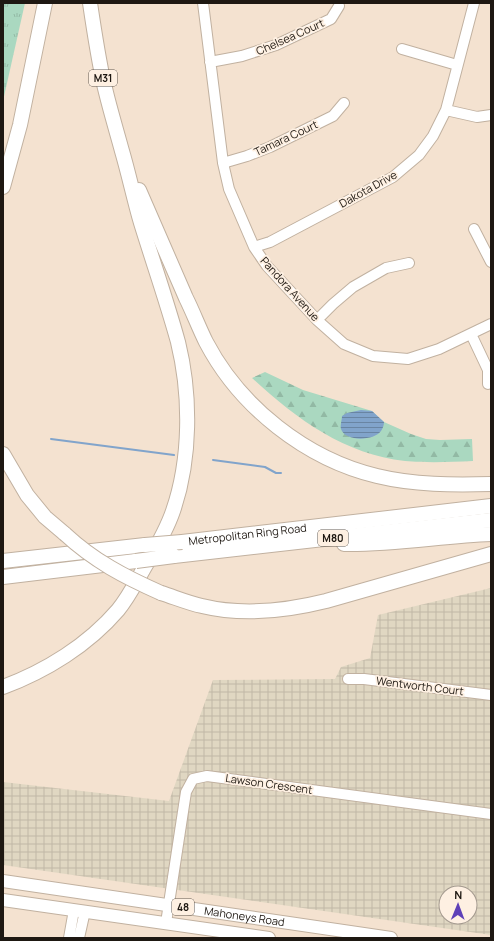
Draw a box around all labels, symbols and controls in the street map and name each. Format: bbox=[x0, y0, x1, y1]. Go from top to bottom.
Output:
street label: Chelsea Court bbox=[253, 15, 326, 58]
road number: M31 bbox=[89, 70, 117, 86]
street label: Tamara Court bbox=[251, 116, 320, 159]
street label: Dakota Drive bbox=[336, 166, 400, 211]
street label: Pandora Avenue bbox=[257, 253, 324, 324]
street label: Metropolitan Ring Road bbox=[188, 520, 307, 548]
road number: M80 bbox=[318, 530, 348, 546]
street label: Wentworth Court bbox=[375, 673, 465, 698]
street label: Lawson Crescent bbox=[225, 770, 314, 797]
north arrow bbox=[438, 885, 478, 925]
text: N bbox=[454, 887, 462, 902]
road number: 48 bbox=[172, 899, 194, 915]
street label: Mahoneys Road bbox=[203, 903, 286, 929]

